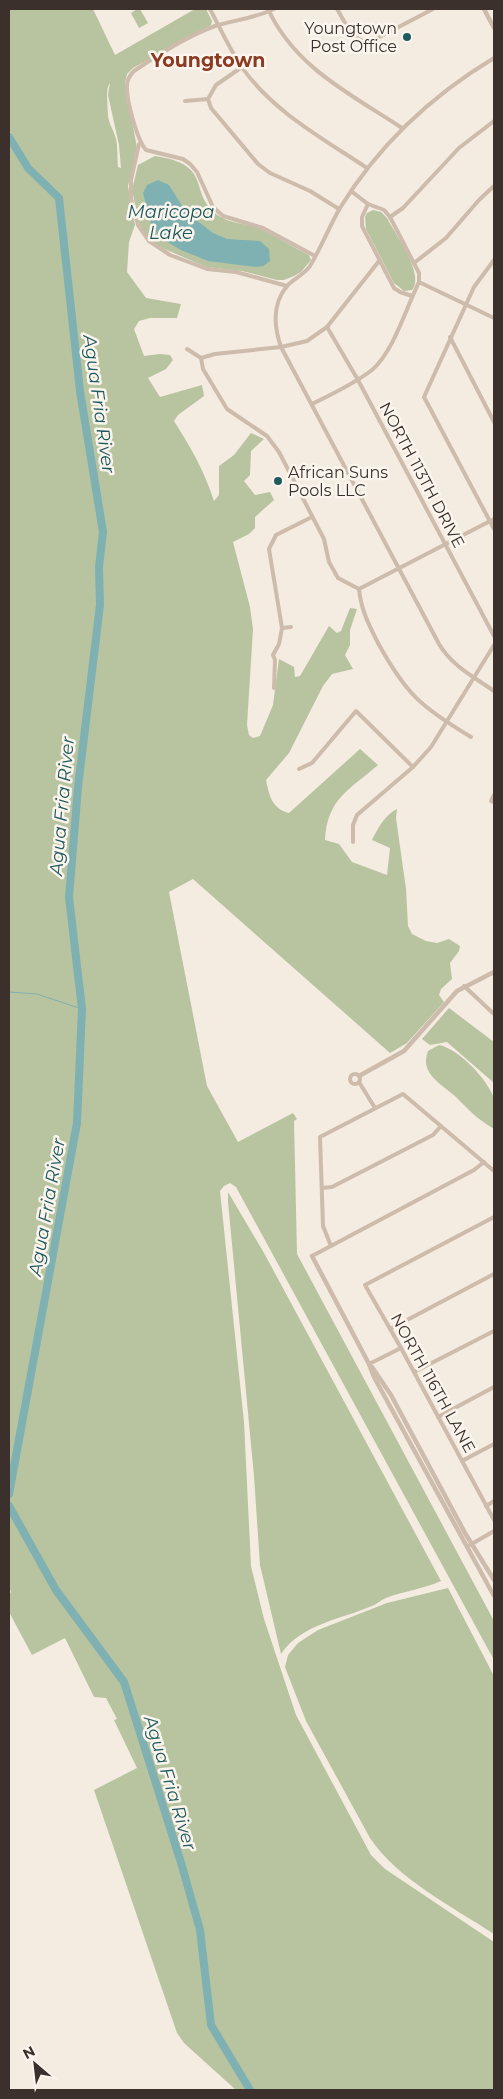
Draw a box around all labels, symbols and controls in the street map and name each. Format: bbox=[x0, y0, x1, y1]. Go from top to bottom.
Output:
place label: Youngtown Post Office bbox=[304, 19, 397, 56]
marker: Youngtown Post Office bbox=[401, 31, 413, 43]
district label: Youngtown bbox=[150, 49, 265, 72]
water label: Maricopa Lake bbox=[128, 201, 214, 244]
water label: Agua Fria River bbox=[78, 332, 120, 475]
street label: NORTH 113TH DRIVE bbox=[376, 399, 468, 551]
place label: African Suns Pools LLC bbox=[288, 463, 388, 500]
marker: African Suns Pools LLC bbox=[272, 475, 284, 487]
water label: Agua Fria River bbox=[45, 735, 79, 878]
water label: Agua Fria River bbox=[24, 1136, 70, 1279]
street label: NORTH 116TH LANE bbox=[387, 1310, 479, 1456]
water label: Agua Fria River bbox=[139, 1712, 201, 1854]
north arrow bbox=[10, 2039, 60, 2089]
text: N bbox=[20, 2042, 38, 2063]

